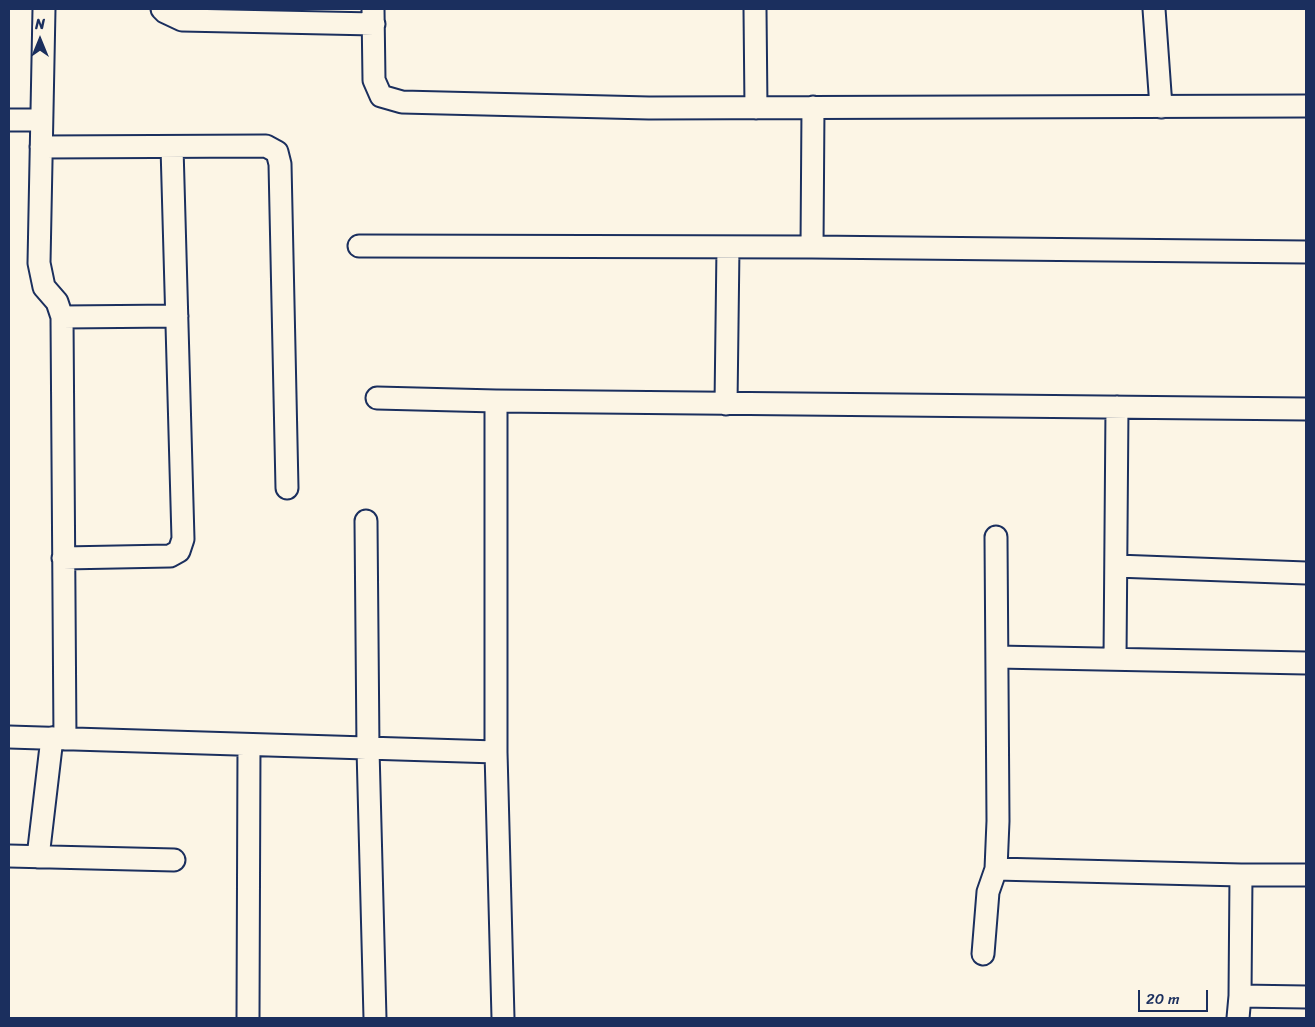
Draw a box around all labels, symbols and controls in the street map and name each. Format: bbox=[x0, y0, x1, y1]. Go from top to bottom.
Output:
text: N bbox=[35, 12, 45, 37]
north arrow bbox=[15, 15, 65, 65]
scale bar bbox=[1140, 980, 1210, 1012]
text: 20 m bbox=[1146, 986, 1180, 1012]

